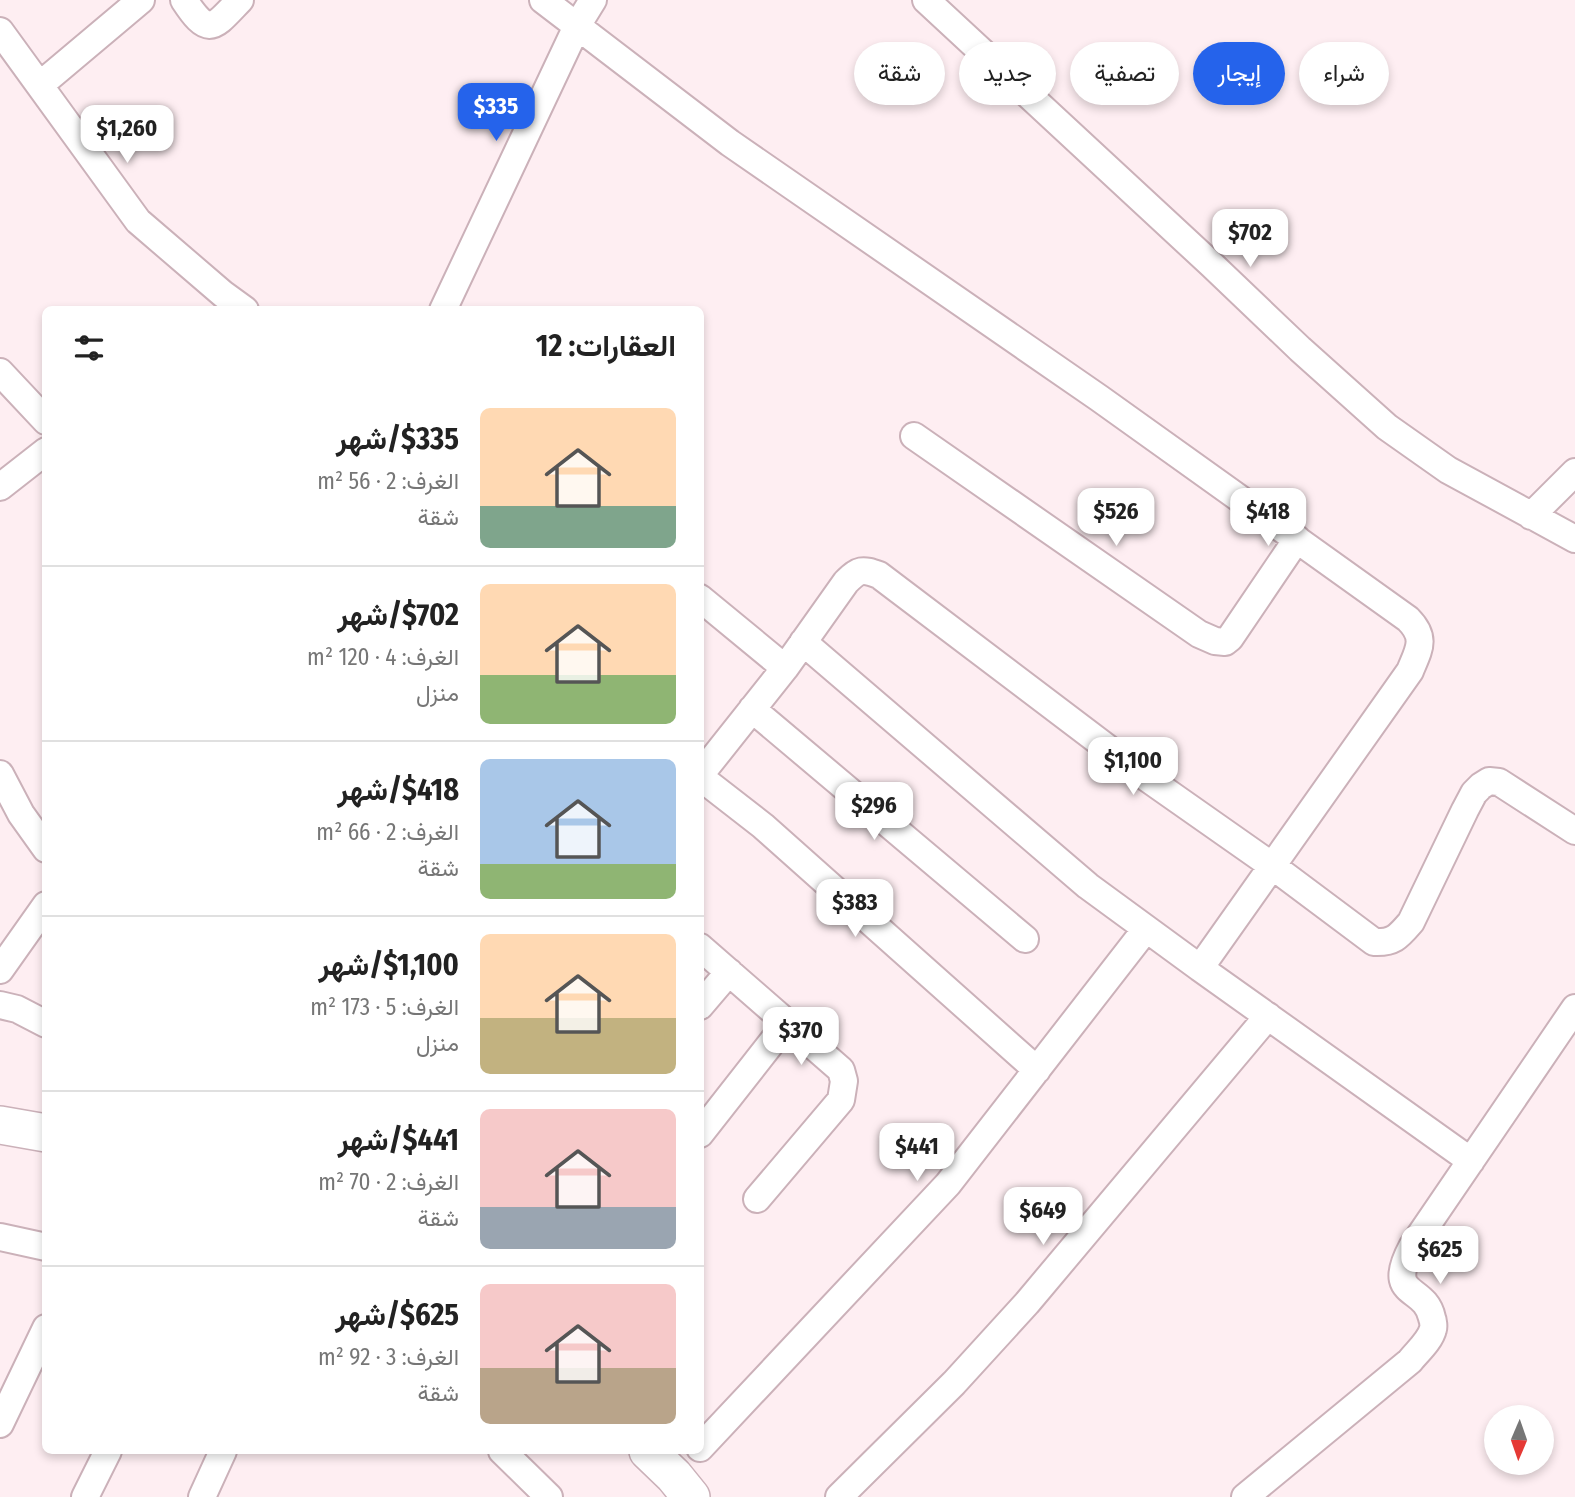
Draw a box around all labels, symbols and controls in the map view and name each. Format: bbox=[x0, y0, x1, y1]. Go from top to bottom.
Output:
chip: شقة bbox=[854, 42, 945, 105]
chip: جديد bbox=[959, 42, 1056, 105]
chip: تصفية bbox=[1070, 42, 1179, 105]
chip: إيجار bbox=[1193, 42, 1285, 105]
chip: شراء bbox=[1299, 42, 1389, 105]
pin: $335 bbox=[455, 83, 537, 143]
text: $335 bbox=[474, 92, 518, 120]
pin: $1,260 bbox=[70, 106, 184, 165]
text: $1,260 bbox=[97, 114, 157, 142]
pin: $702 bbox=[1209, 210, 1291, 269]
text: $702 bbox=[1228, 218, 1272, 246]
text: العقارات: 12 bbox=[536, 328, 676, 364]
icon: filters bbox=[70, 329, 108, 367]
text: $335/شهر bbox=[336, 421, 459, 457]
icon: home bbox=[536, 436, 620, 520]
text: الغرف: 2 · 56 m² bbox=[317, 467, 459, 495]
pin: $526 bbox=[1075, 489, 1157, 548]
pin: $418 bbox=[1227, 489, 1309, 548]
text: $526 bbox=[1093, 497, 1139, 525]
text: $418 bbox=[1246, 497, 1290, 525]
text: شقة bbox=[417, 503, 459, 531]
text: $702/شهر bbox=[337, 597, 459, 633]
icon: home bbox=[536, 612, 620, 696]
text: الغرف: 4 · 120 m² bbox=[307, 643, 459, 671]
text: منزل bbox=[416, 679, 459, 707]
pin: $1,100 bbox=[1076, 738, 1190, 797]
text: $1,100 bbox=[1104, 746, 1162, 774]
text: $418/شهر bbox=[337, 772, 459, 808]
pin: $296 bbox=[833, 782, 915, 842]
icon: home bbox=[536, 787, 620, 871]
text: $296 bbox=[851, 791, 897, 819]
text: الغرف: 2 · 66 m² bbox=[316, 818, 459, 846]
text: شقة bbox=[417, 854, 459, 882]
pin: $383 bbox=[814, 880, 896, 939]
text: $383 bbox=[832, 888, 878, 916]
text: $1,100/شهر bbox=[318, 947, 459, 983]
icon: home bbox=[536, 962, 620, 1046]
text: الغرف: 5 · 173 m² bbox=[310, 993, 459, 1021]
pin: $370 bbox=[760, 1007, 842, 1067]
text: $370 bbox=[779, 1016, 823, 1044]
text: منزل bbox=[416, 1029, 459, 1057]
text: $441/شهر bbox=[338, 1122, 459, 1158]
pin: $441 bbox=[876, 1124, 958, 1183]
text: $441 bbox=[895, 1132, 939, 1160]
icon: home bbox=[536, 1137, 620, 1221]
text: الغرف: 2 · 70 m² bbox=[318, 1168, 459, 1196]
pin: $649 bbox=[1002, 1188, 1084, 1247]
text: $649 bbox=[1020, 1196, 1066, 1224]
text: شقة bbox=[417, 1204, 459, 1232]
pin: $625 bbox=[1399, 1226, 1481, 1286]
text: $625 bbox=[1417, 1235, 1463, 1263]
text: $625/شهر bbox=[335, 1297, 459, 1333]
icon: home bbox=[536, 1312, 620, 1396]
text: الغرف: 3 · 92 m² bbox=[318, 1343, 459, 1371]
text: شقة bbox=[417, 1379, 459, 1407]
north arrow bbox=[1484, 1405, 1554, 1475]
map controls bbox=[1484, 1405, 1554, 1475]

